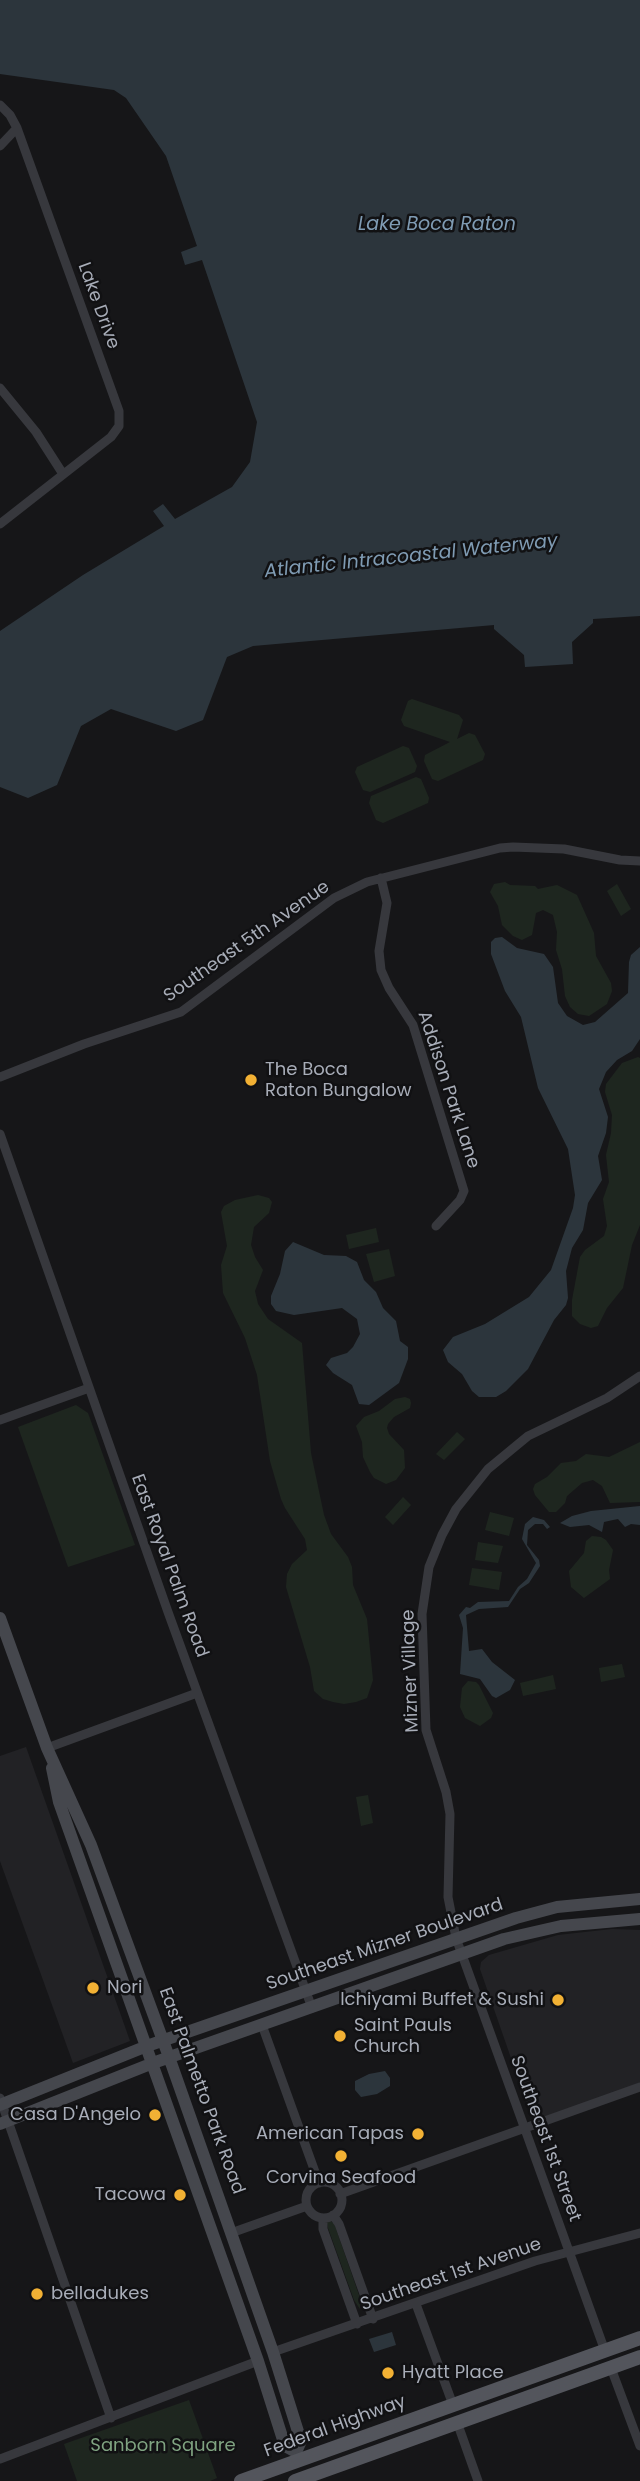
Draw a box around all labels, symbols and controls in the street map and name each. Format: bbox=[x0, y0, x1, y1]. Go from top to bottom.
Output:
water label: Lake Boca Raton bbox=[358, 214, 516, 236]
street label: Lake Drive bbox=[72, 260, 124, 352]
water label: Atlantic Intracoastal Waterway bbox=[263, 530, 559, 584]
street label: Southeast 5th Avenue bbox=[160, 877, 334, 1007]
street label: Addison Park Lane bbox=[412, 1009, 484, 1171]
place label: The Boca Raton Bungalow bbox=[265, 1059, 412, 1102]
marker: The Boca Raton Bungalow bbox=[243, 1072, 259, 1088]
street label: East Royal Palm Road bbox=[126, 1471, 212, 1661]
street label: Mizner Village bbox=[398, 1609, 424, 1733]
street label: Southeast Mizner Boulevard bbox=[264, 1894, 506, 1996]
place label: Nori bbox=[107, 1977, 142, 1999]
marker: Nori bbox=[85, 1980, 101, 1996]
street label: East Palmetto Park Road bbox=[153, 1985, 249, 2197]
place label: Ichiyami Buffet & Sushi bbox=[340, 1989, 544, 2011]
marker: Ichiyami Buffet & Sushi bbox=[550, 1992, 566, 2008]
place label: Saint Pauls Church bbox=[354, 2015, 452, 2058]
marker: Saint Pauls Church bbox=[332, 2028, 348, 2044]
street label: Southeast 1st Street bbox=[505, 2053, 585, 2225]
place label: Casa D'Angelo bbox=[10, 2104, 141, 2126]
marker: Casa D'Angelo bbox=[147, 2107, 163, 2123]
place label: American Tapas bbox=[256, 2123, 404, 2145]
marker: American Tapas bbox=[410, 2126, 426, 2142]
marker: Corvina Seafood bbox=[333, 2148, 349, 2164]
place label: Corvina Seafood bbox=[266, 2167, 416, 2189]
place label: Tacowa bbox=[95, 2184, 166, 2206]
marker: Tacowa bbox=[172, 2187, 188, 2203]
street label: Southeast 1st Avenue bbox=[358, 2234, 544, 2316]
place label: belladukes bbox=[51, 2283, 149, 2305]
marker: belladukes bbox=[29, 2286, 45, 2302]
place label: Hyatt Place bbox=[402, 2362, 504, 2384]
marker: Hyatt Place bbox=[380, 2365, 396, 2381]
street label: Federal Highway bbox=[261, 2391, 409, 2463]
park label: Sanborn Square bbox=[90, 2435, 236, 2457]

